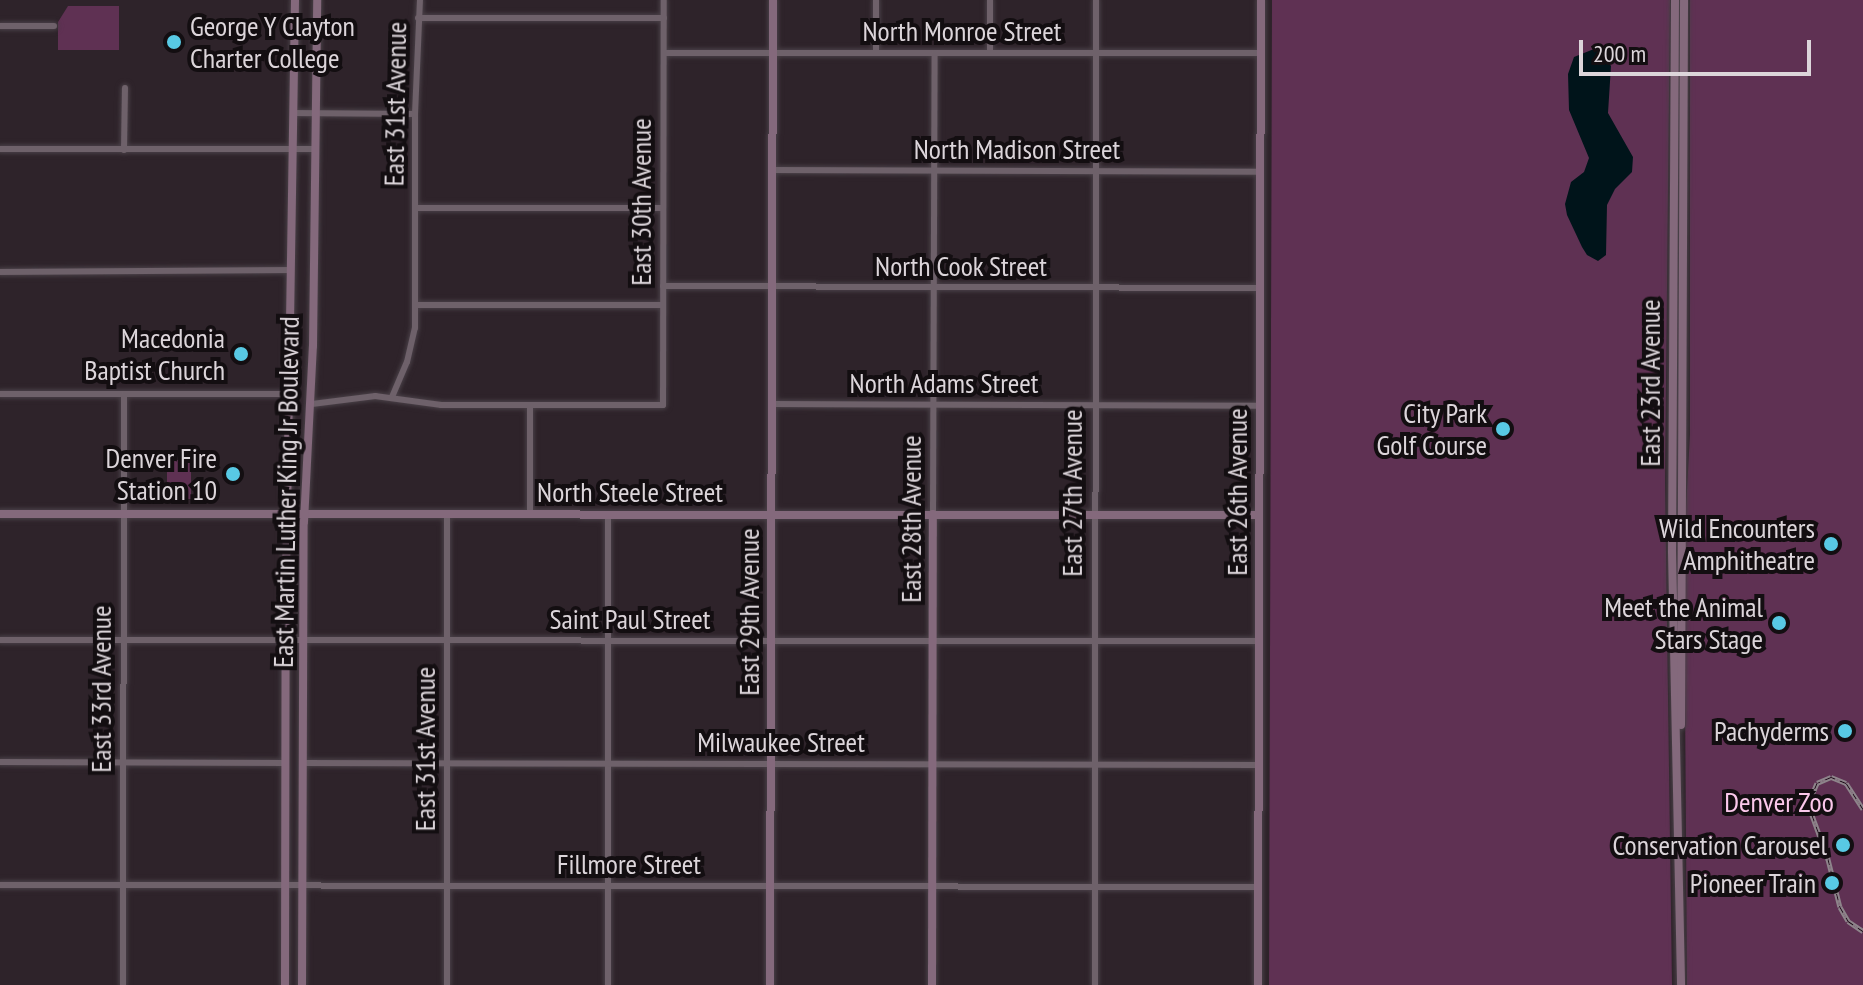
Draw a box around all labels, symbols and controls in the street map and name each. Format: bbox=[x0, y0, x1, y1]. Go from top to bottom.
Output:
place label: George Y Clayton Charter College bbox=[190, 9, 356, 75]
street label: North Monroe Street bbox=[863, 14, 1061, 48]
street label: East 31st Avenue bbox=[377, 21, 413, 187]
scale bar bbox=[1583, 24, 1815, 74]
marker: George Y Clayton Charter College bbox=[165, 33, 183, 51]
text: 200 m bbox=[1593, 38, 1646, 69]
street label: East 30th Avenue bbox=[624, 118, 658, 286]
street label: North Madison Street bbox=[914, 132, 1120, 166]
street label: North Cook Street bbox=[875, 249, 1047, 283]
street label: East 23rd Avenue bbox=[1633, 299, 1667, 467]
street label: East Martin Luther King Jr Boulevard bbox=[266, 316, 306, 668]
place label: Macedonia Baptist Church bbox=[84, 321, 225, 387]
marker: Macedonia Baptist Church bbox=[232, 345, 250, 363]
street label: North Adams Street bbox=[849, 366, 1039, 400]
place label: City Park Golf Course bbox=[1376, 396, 1487, 462]
street label: East 26th Avenue bbox=[1220, 408, 1254, 576]
street label: East 27th Avenue bbox=[1055, 409, 1089, 577]
marker: City Park Golf Course bbox=[1494, 420, 1512, 438]
street label: East 28th Avenue bbox=[894, 435, 928, 603]
place label: Denver Fire Station 10 bbox=[106, 441, 217, 507]
marker: Denver Fire Station 10 bbox=[224, 465, 242, 483]
street label: North Steele Street bbox=[537, 475, 723, 509]
place label: Wild Encounters Amphitheatre bbox=[1659, 511, 1815, 577]
street label: East 29th Avenue bbox=[732, 528, 766, 696]
marker: Wild Encounters Amphitheatre bbox=[1822, 535, 1840, 553]
place label: Meet the Animal Stars Stage bbox=[1604, 590, 1763, 656]
street label: Saint Paul Street bbox=[550, 602, 710, 636]
street label: East 33rd Avenue bbox=[84, 605, 118, 773]
marker: Meet the Animal Stars Stage bbox=[1770, 614, 1788, 632]
street label: East 31st Avenue bbox=[408, 666, 442, 832]
place label: Pachyderms bbox=[1714, 714, 1829, 748]
marker: Pachyderms bbox=[1836, 722, 1854, 740]
street label: Milwaukee Street bbox=[697, 725, 865, 759]
park label: Denver Zoo bbox=[1724, 785, 1834, 819]
place label: Conservation Carousel bbox=[1613, 828, 1827, 862]
marker: Conservation Carousel bbox=[1834, 836, 1852, 854]
street label: Fillmore Street bbox=[557, 847, 701, 881]
place label: Pioneer Train bbox=[1689, 866, 1816, 900]
marker: Pioneer Train bbox=[1823, 874, 1841, 892]

